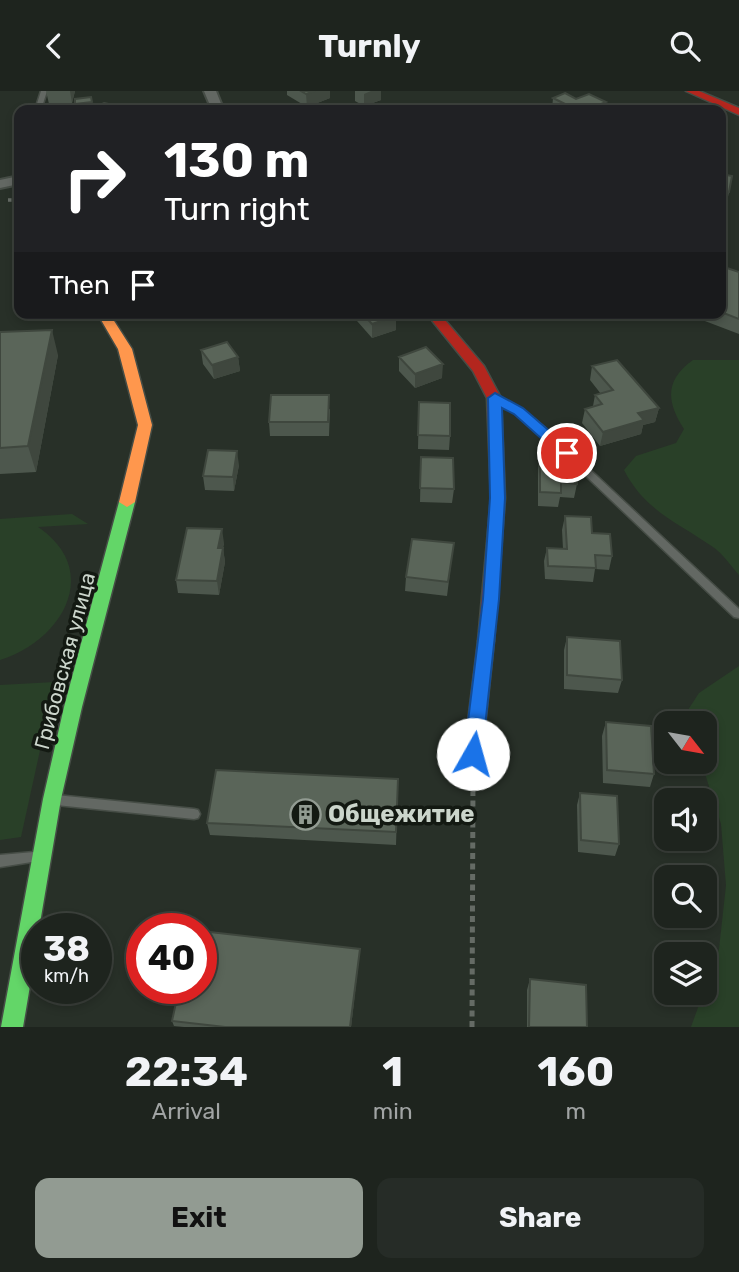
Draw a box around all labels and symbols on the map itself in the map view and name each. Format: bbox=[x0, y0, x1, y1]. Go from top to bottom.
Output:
pin bbox=[537, 423, 597, 483]
street label: Грибовская улица bbox=[29, 570, 100, 752]
north arrow bbox=[654, 711, 718, 773]
position arrow bbox=[436, 717, 510, 791]
building icon: Общежитие bbox=[288, 797, 322, 831]
place label: Общежитие bbox=[328, 800, 475, 828]
speed limit sign: 40 bbox=[126, 913, 217, 1004]

